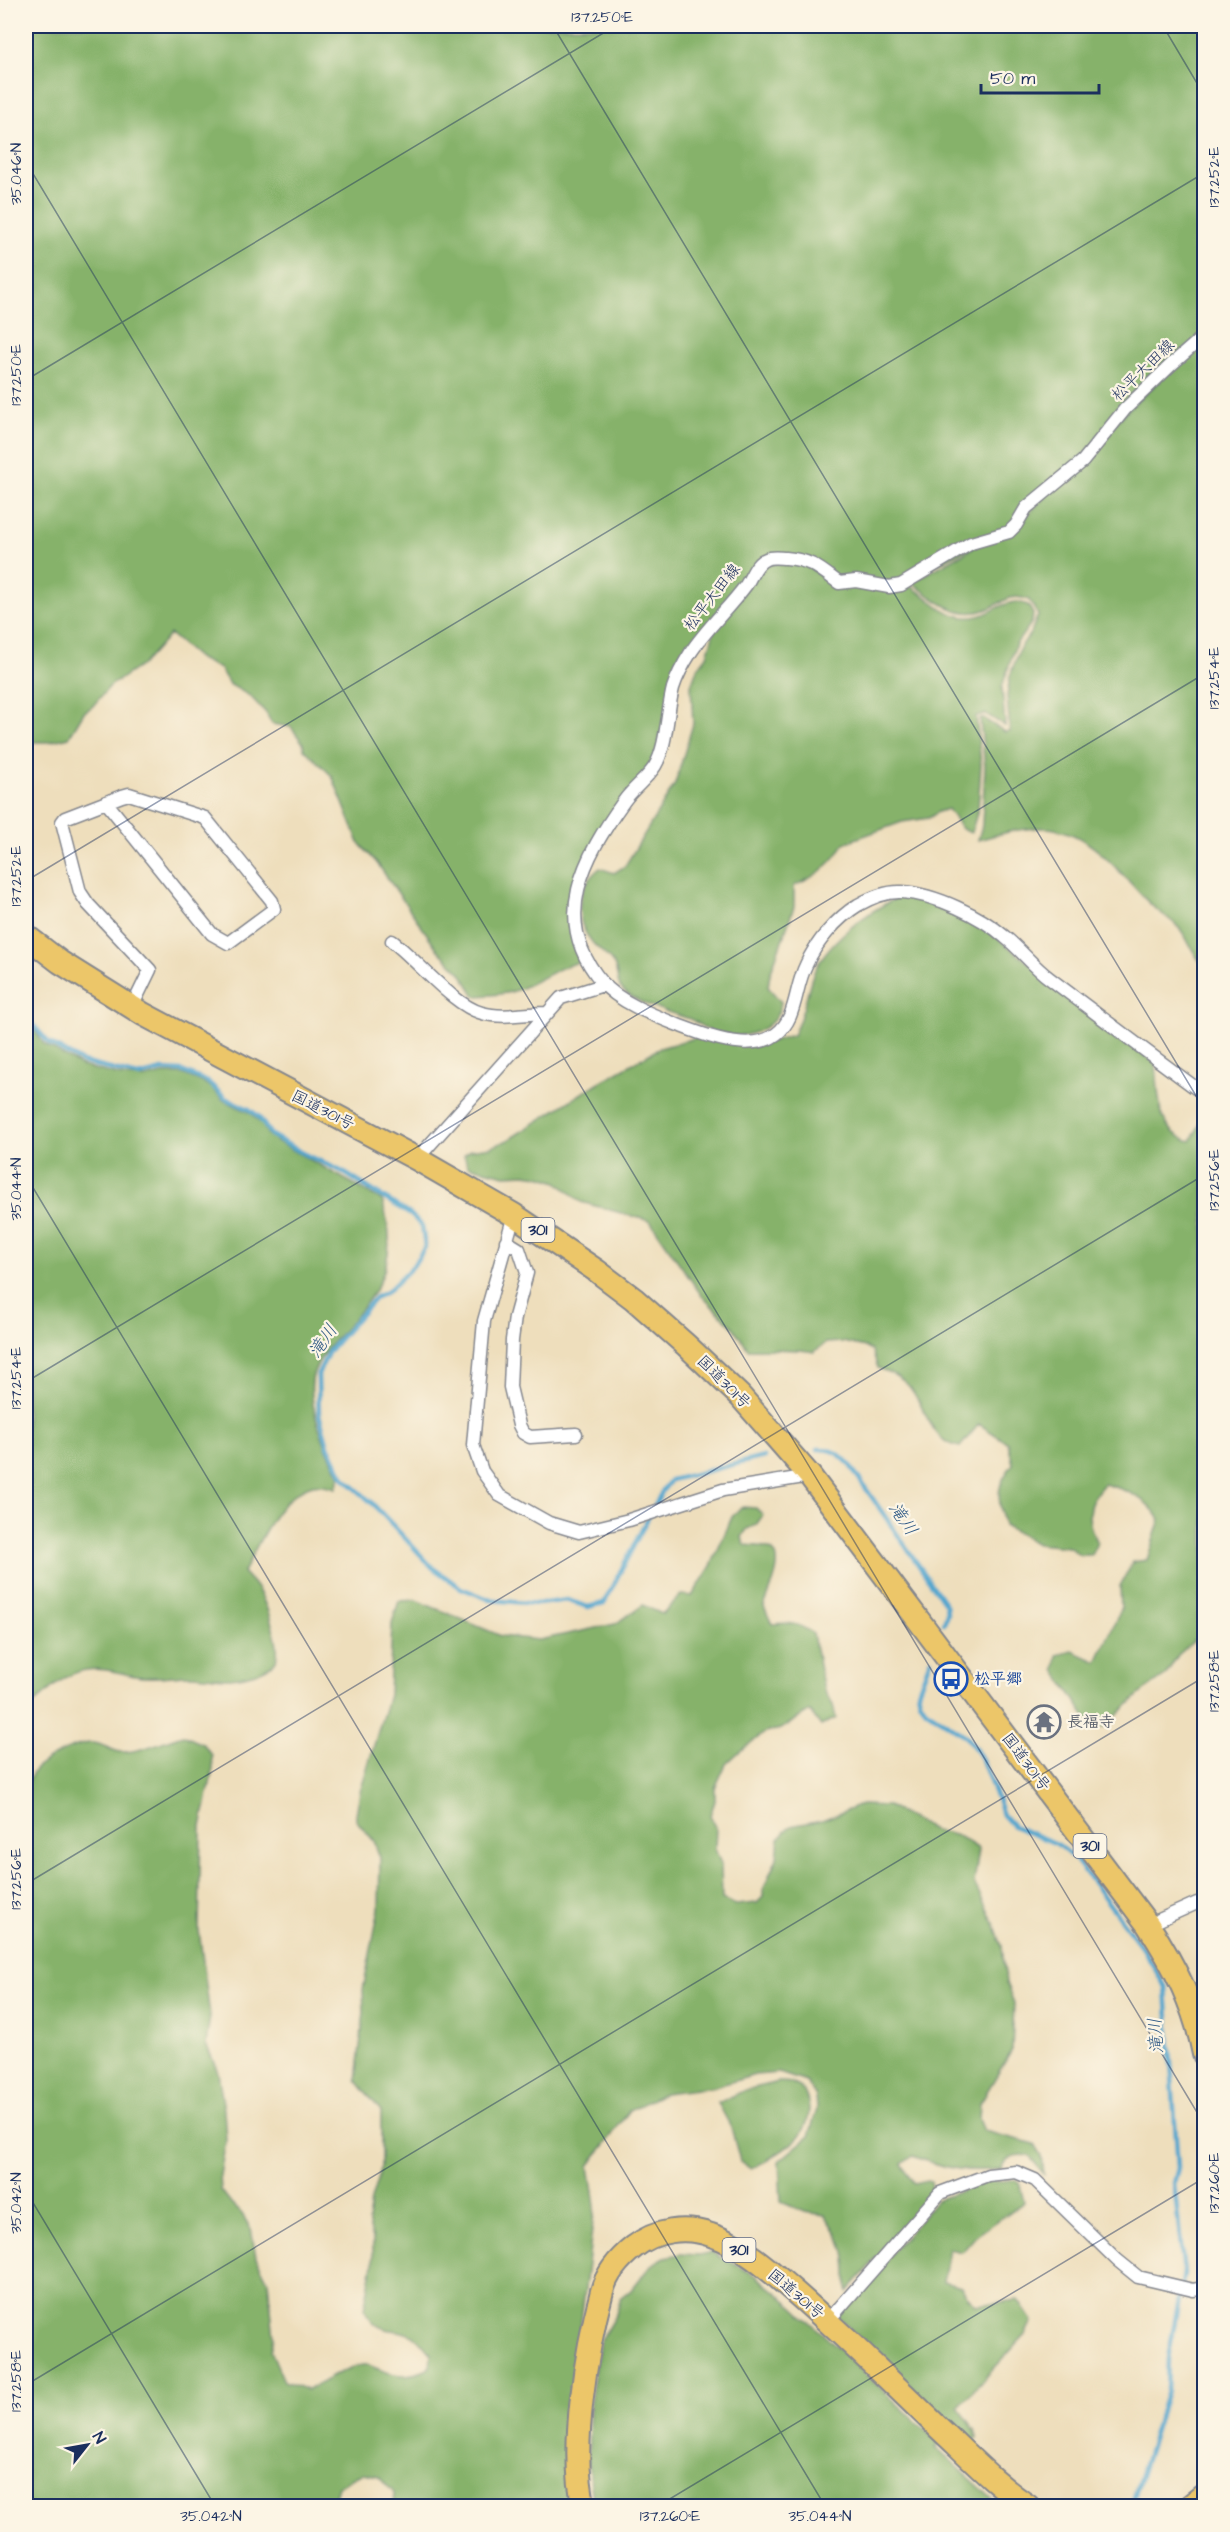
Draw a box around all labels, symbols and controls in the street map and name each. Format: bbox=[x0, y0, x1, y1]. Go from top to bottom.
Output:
text: 137.250°E bbox=[571, 7, 633, 28]
scale bar bbox=[981, 57, 1100, 95]
text: 50 m bbox=[990, 66, 1035, 91]
text: 35.046°N bbox=[6, 143, 27, 205]
text: 137.252°E bbox=[1204, 146, 1225, 207]
street label: 松平大田線 bbox=[1107, 334, 1179, 406]
text: 137.250°E bbox=[6, 344, 27, 406]
street label: 松平大田線 bbox=[679, 559, 745, 635]
text: 137.254°E bbox=[1204, 647, 1225, 709]
text: 137.252°E bbox=[6, 845, 27, 906]
street label: 国道301号 bbox=[288, 1085, 358, 1135]
text: 137.256°E bbox=[1204, 1149, 1225, 1211]
text: 35.044°N bbox=[6, 1158, 27, 1220]
road number: 301 bbox=[522, 1218, 554, 1242]
water label: 滝川 bbox=[302, 1319, 344, 1363]
text: 137.254°E bbox=[6, 1347, 27, 1409]
street label: 国道301号 bbox=[692, 1350, 756, 1414]
water label: 滝川 bbox=[883, 1497, 923, 1541]
text: 137.258°E bbox=[1204, 1650, 1225, 1712]
bus stop icon: 松平郷 bbox=[933, 1661, 969, 1697]
place label: 松平郷 bbox=[974, 1668, 1022, 1690]
temple icon: 長福寺 bbox=[1026, 1704, 1062, 1740]
place label: 長福寺 bbox=[1067, 1711, 1115, 1733]
street label: 国道301号 bbox=[997, 1728, 1055, 1796]
road number: 301 bbox=[1074, 1834, 1106, 1858]
text: 137.256°E bbox=[6, 1848, 27, 1910]
water label: 滝川 bbox=[1142, 2017, 1170, 2055]
text: 137.260°E bbox=[1204, 2153, 1225, 2213]
text: 35.042°N bbox=[6, 2172, 27, 2234]
road number: 301 bbox=[722, 2238, 756, 2262]
street label: 国道301号 bbox=[763, 2264, 829, 2324]
text: 137.258°E bbox=[6, 2350, 27, 2412]
north arrow bbox=[57, 2415, 117, 2475]
text: N bbox=[87, 2428, 111, 2448]
text: 35.042°N bbox=[180, 2506, 242, 2527]
text: 137.260°E bbox=[640, 2506, 700, 2527]
text: 35.044°N bbox=[789, 2506, 851, 2527]

